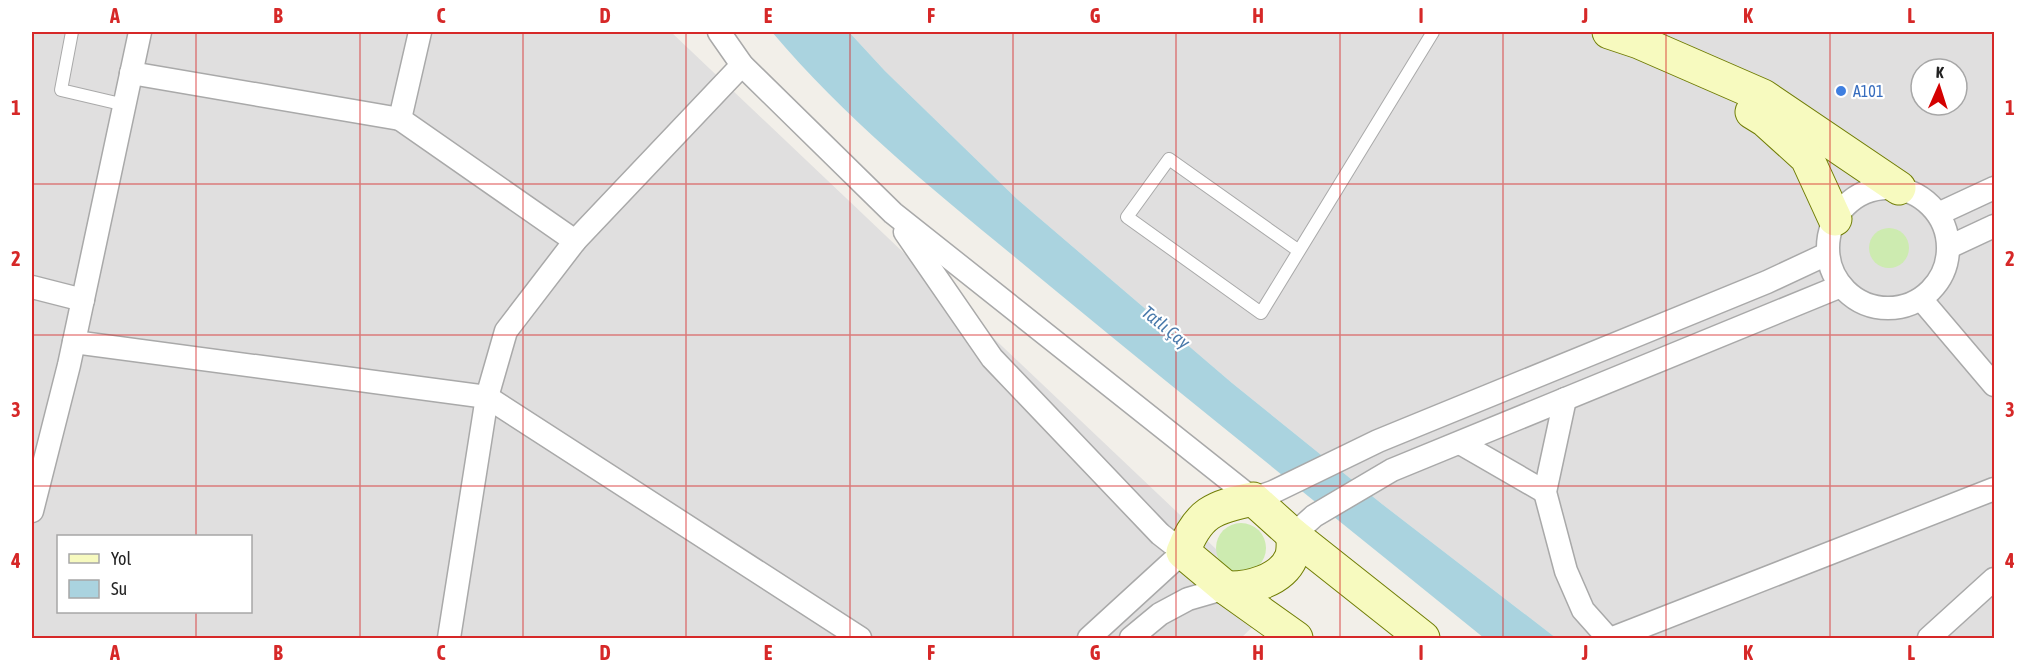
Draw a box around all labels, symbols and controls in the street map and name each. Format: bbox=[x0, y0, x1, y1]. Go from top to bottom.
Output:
text: A bbox=[109, 4, 120, 27]
text: B bbox=[273, 4, 283, 27]
text: C bbox=[437, 4, 446, 27]
text: D bbox=[599, 4, 611, 27]
text: E bbox=[764, 4, 773, 27]
text: F bbox=[927, 4, 935, 27]
text: G bbox=[1090, 4, 1101, 27]
text: H bbox=[1252, 4, 1264, 27]
text: I bbox=[1418, 4, 1424, 27]
text: J bbox=[1581, 4, 1588, 27]
text: K bbox=[1743, 4, 1753, 27]
text: L bbox=[1907, 4, 1915, 27]
north arrow bbox=[1909, 57, 1969, 117]
text: K bbox=[1935, 63, 1944, 81]
place label: A101 bbox=[1853, 82, 1883, 100]
marker: A101 bbox=[1834, 84, 1848, 98]
text: 1 bbox=[11, 96, 21, 119]
text: 1 bbox=[2005, 96, 2015, 119]
text: 2 bbox=[11, 247, 21, 270]
text: 2 bbox=[2005, 247, 2015, 270]
water label: Tatlı Çay bbox=[1138, 301, 1195, 353]
text: 3 bbox=[11, 398, 21, 421]
text: 3 bbox=[2005, 398, 2015, 421]
legend bbox=[57, 535, 252, 613]
text: Yol bbox=[111, 548, 131, 569]
text: 4 bbox=[10, 549, 21, 572]
text: 4 bbox=[2004, 549, 2015, 572]
text: Su bbox=[111, 578, 127, 599]
text: A bbox=[109, 641, 120, 664]
text: B bbox=[273, 641, 283, 664]
text: C bbox=[437, 641, 446, 664]
text: D bbox=[599, 641, 611, 664]
text: E bbox=[764, 641, 773, 664]
text: F bbox=[927, 641, 935, 664]
text: G bbox=[1090, 641, 1101, 664]
text: H bbox=[1252, 641, 1264, 664]
text: I bbox=[1418, 641, 1424, 664]
text: J bbox=[1581, 641, 1588, 664]
text: K bbox=[1743, 641, 1753, 664]
text: L bbox=[1907, 641, 1915, 664]

